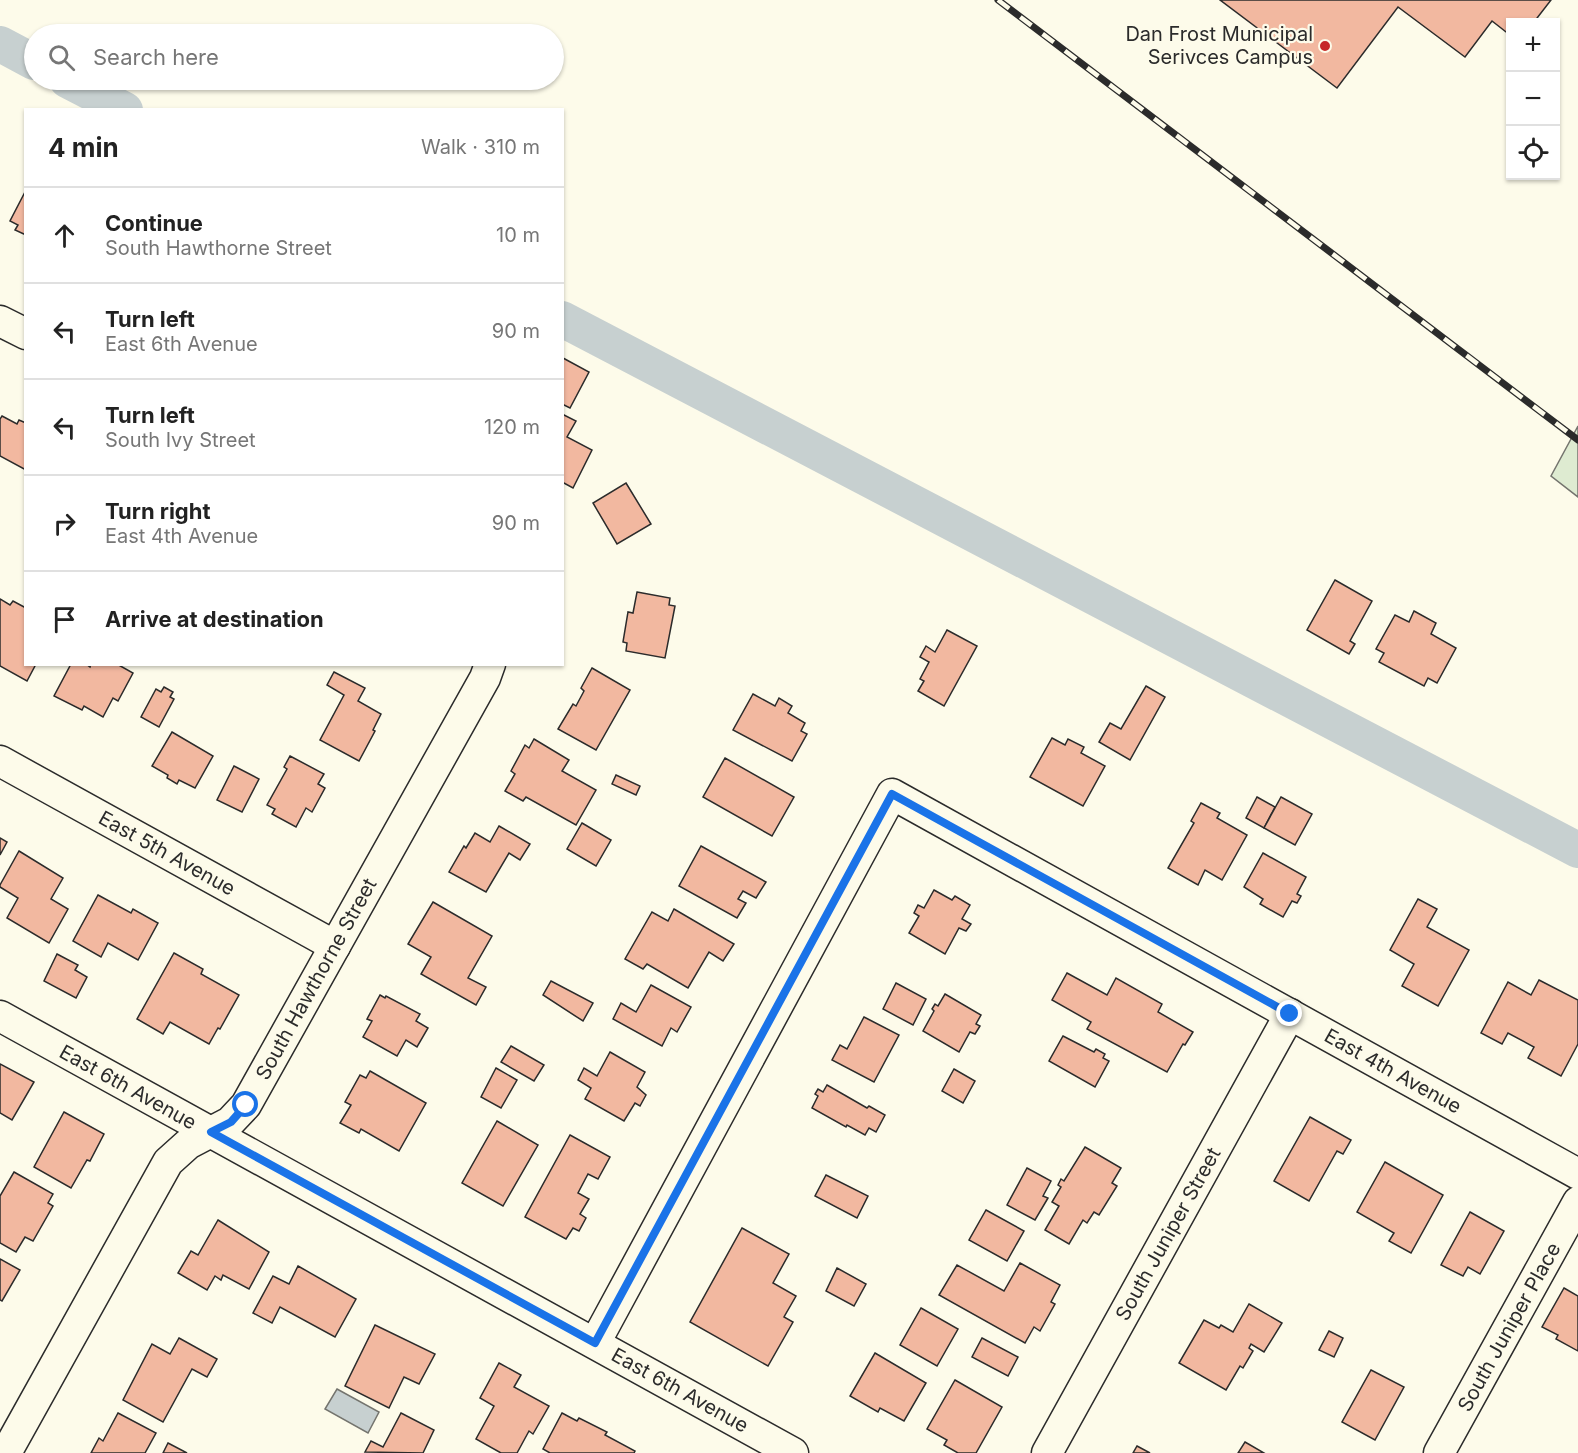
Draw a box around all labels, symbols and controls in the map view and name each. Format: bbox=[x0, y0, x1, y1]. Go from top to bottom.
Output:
map controls bbox=[1506, 18, 1560, 180]
button: + bbox=[1506, 18, 1560, 72]
place label: Dan Frost Municipal Serivces Campus bbox=[1125, 22, 1313, 69]
search box bbox=[24, 24, 564, 90]
marker: Dan Frost Municipal Serivces Campus bbox=[1318, 39, 1332, 53]
icon: search bbox=[45, 41, 78, 74]
text: Search here bbox=[93, 44, 219, 70]
button: − bbox=[1506, 72, 1560, 126]
button: locate bbox=[1506, 126, 1560, 180]
text: 4 min bbox=[48, 132, 119, 163]
text: Walk · 310 m bbox=[421, 135, 540, 159]
text: Continue bbox=[105, 210, 203, 236]
icon: ahead bbox=[48, 219, 81, 252]
text: 10 m bbox=[496, 223, 540, 247]
text: South Hawthorne Street bbox=[105, 236, 332, 260]
text: Turn left bbox=[105, 306, 195, 332]
icon: left bbox=[48, 315, 81, 348]
text: 90 m bbox=[492, 319, 540, 343]
text: East 6th Avenue bbox=[105, 332, 258, 356]
text: Turn left bbox=[105, 402, 195, 428]
icon: left bbox=[48, 411, 81, 444]
text: 120 m bbox=[484, 415, 540, 439]
text: South Ivy Street bbox=[105, 428, 256, 452]
text: Turn right bbox=[105, 498, 211, 524]
icon: right bbox=[48, 507, 81, 540]
text: 90 m bbox=[492, 511, 540, 535]
text: East 4th Avenue bbox=[105, 524, 258, 548]
icon: arrive bbox=[48, 603, 81, 636]
text: Arrive at destination bbox=[105, 606, 324, 632]
street label: East 5th Avenue bbox=[95, 806, 239, 900]
street label: South Hawthorne Street bbox=[251, 874, 382, 1084]
route end bbox=[1276, 1000, 1302, 1026]
street label: East 4th Avenue bbox=[1320, 1023, 1466, 1119]
street label: East 6th Avenue bbox=[55, 1040, 201, 1134]
route start bbox=[232, 1091, 258, 1117]
street label: South Juniper Street bbox=[1110, 1143, 1226, 1325]
street label: South Juniper Place bbox=[1453, 1238, 1565, 1416]
street label: East 6th Avenue bbox=[607, 1343, 753, 1437]

